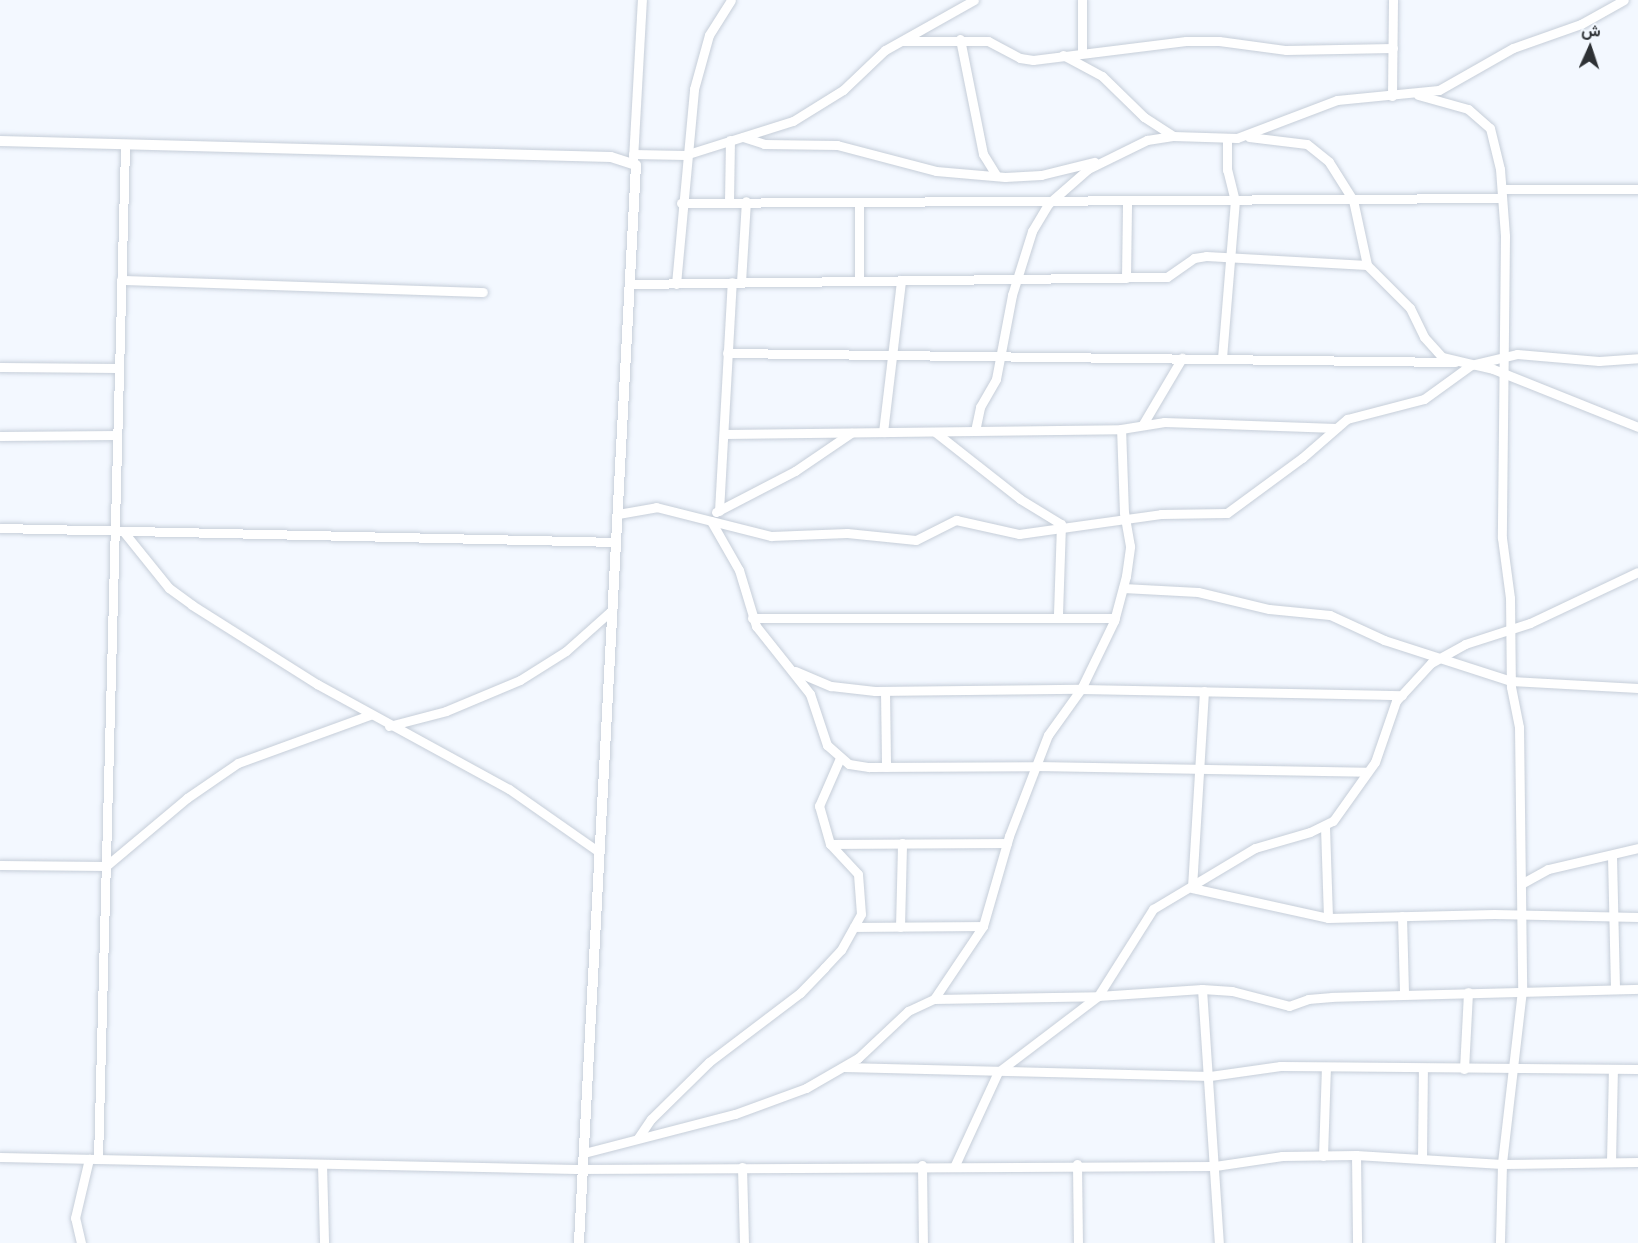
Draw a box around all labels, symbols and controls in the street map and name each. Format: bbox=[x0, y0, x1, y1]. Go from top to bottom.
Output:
north arrow bbox=[1560, 18, 1620, 78]
text: ش bbox=[1581, 19, 1601, 42]

